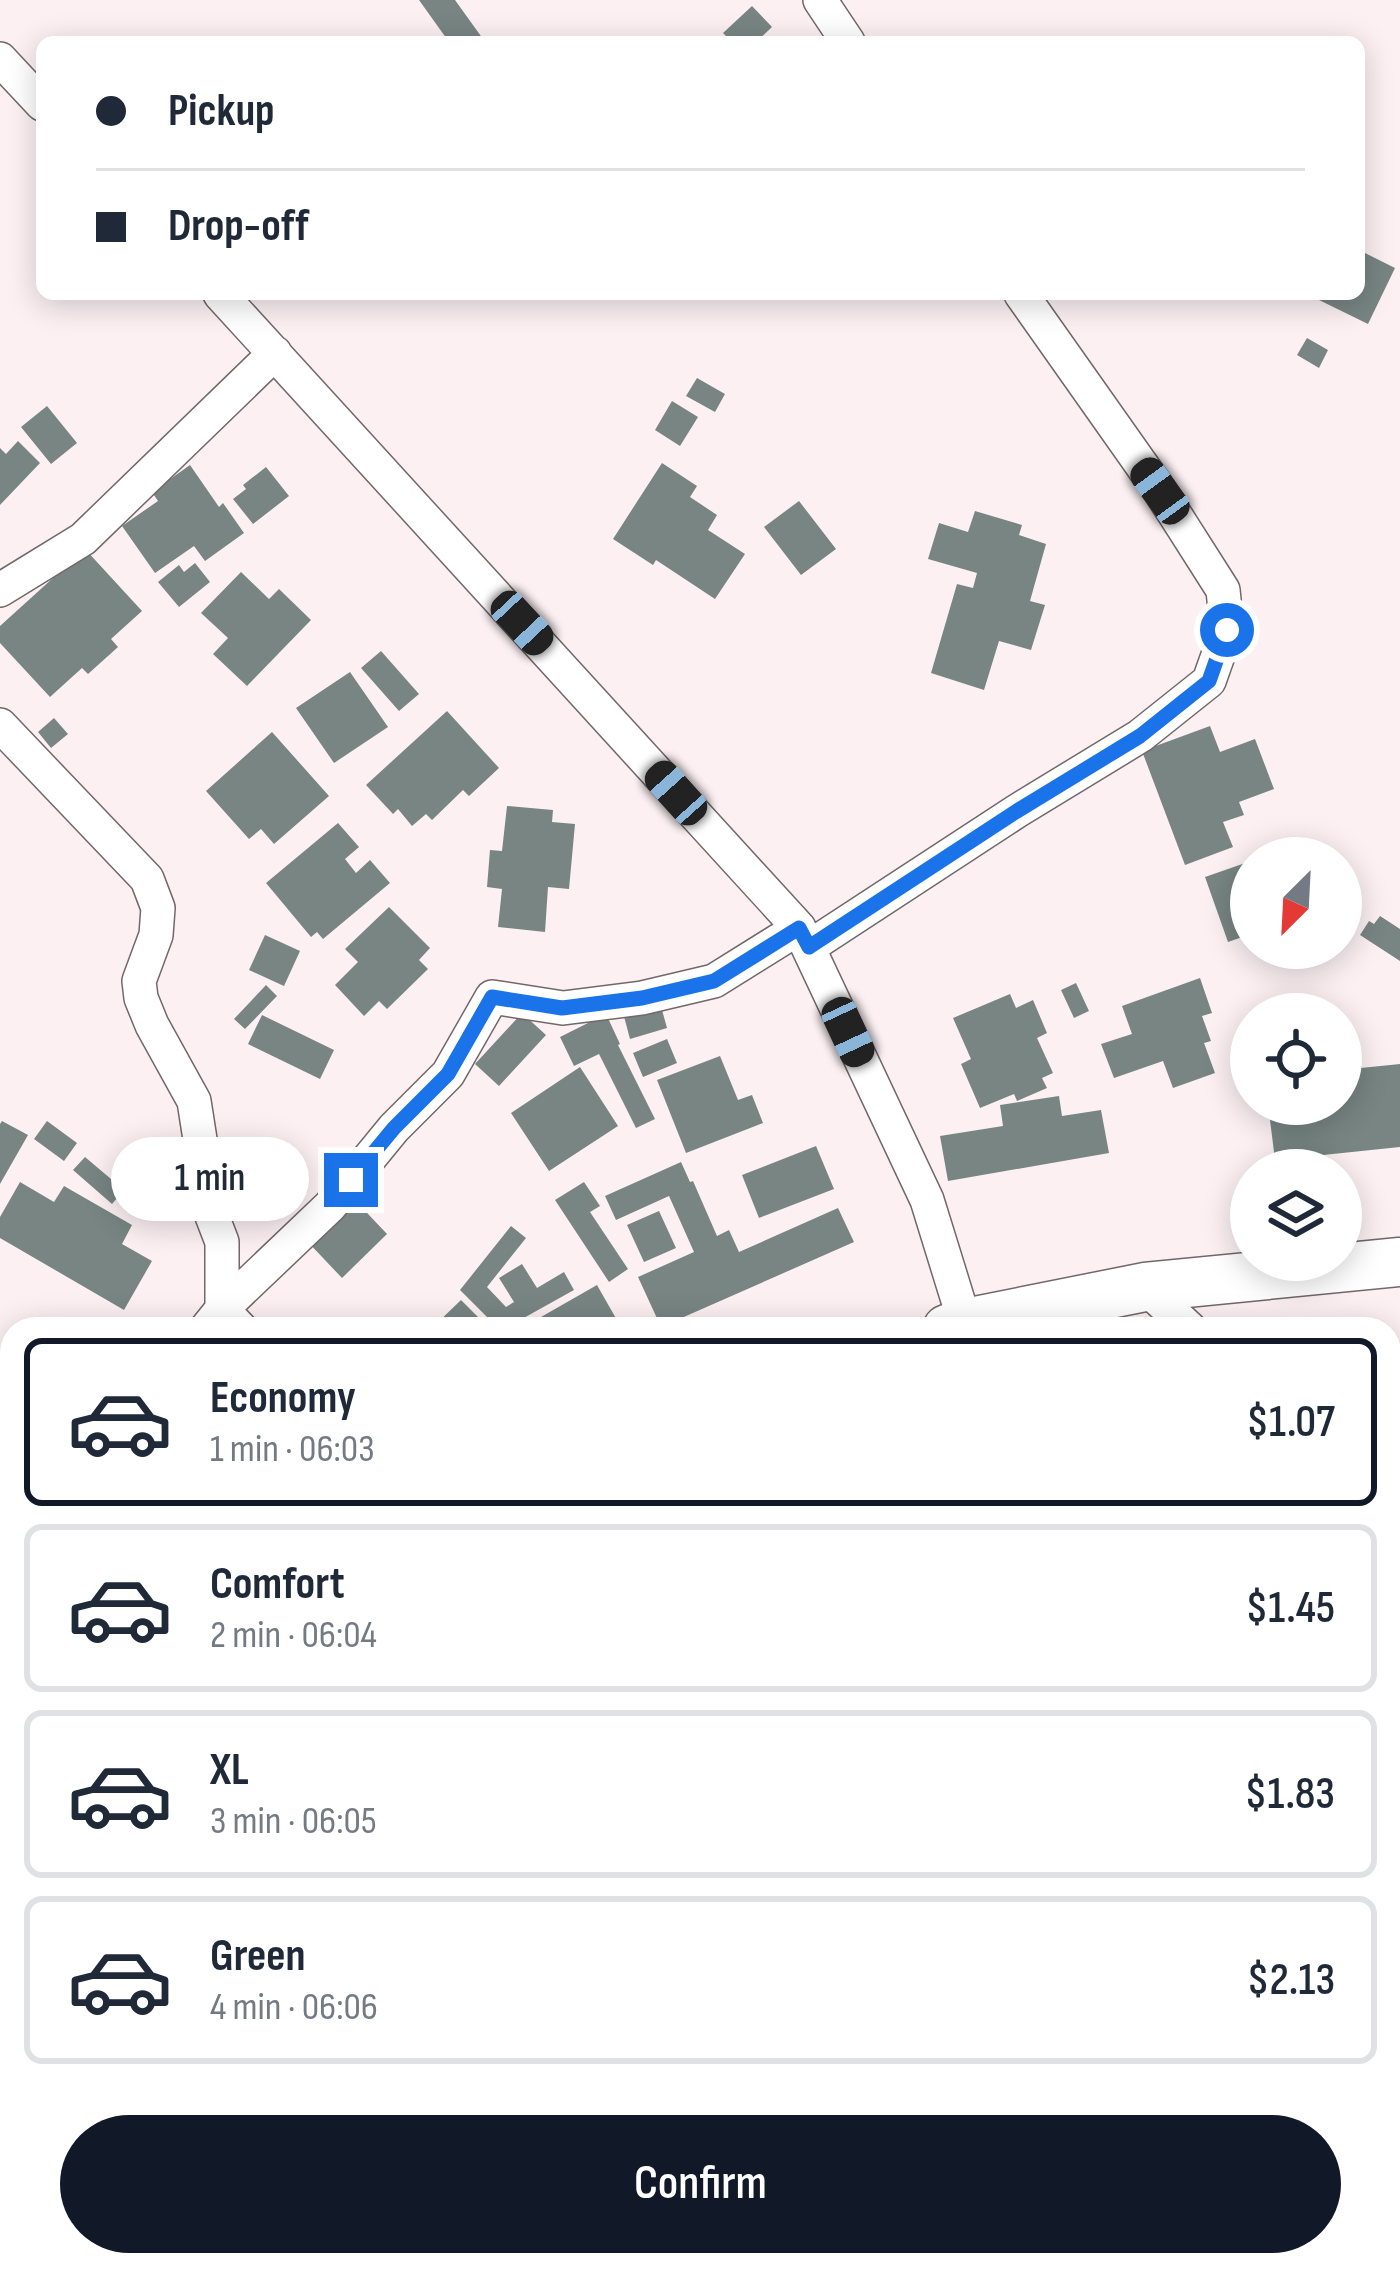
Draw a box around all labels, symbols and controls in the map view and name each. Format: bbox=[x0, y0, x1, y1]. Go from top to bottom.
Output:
text: Pickup bbox=[168, 84, 275, 139]
text: Drop-off bbox=[168, 199, 309, 254]
car bbox=[1124, 451, 1196, 531]
car bbox=[484, 584, 560, 662]
route start bbox=[1200, 603, 1254, 657]
car bbox=[639, 754, 713, 832]
north arrow bbox=[1230, 837, 1362, 969]
map controls bbox=[1230, 837, 1362, 1281]
car bbox=[816, 992, 880, 1072]
button: locate bbox=[1230, 993, 1362, 1125]
callout: 1 min bbox=[111, 1138, 309, 1222]
button: layers bbox=[1230, 1149, 1362, 1281]
route end bbox=[324, 1153, 378, 1207]
text: 1 min bbox=[175, 1155, 245, 1202]
icon: car bbox=[66, 1368, 174, 1476]
text: Economy bbox=[210, 1371, 356, 1426]
text: $1.07 bbox=[1246, 1395, 1335, 1450]
text: 1 min · 06:03 bbox=[210, 1426, 375, 1473]
icon: car bbox=[66, 1554, 174, 1662]
text: Comfort bbox=[210, 1557, 345, 1612]
text: $1.45 bbox=[1245, 1581, 1335, 1636]
text: 2 min · 06:04 bbox=[210, 1612, 377, 1659]
icon: car bbox=[66, 1740, 174, 1848]
text: XL bbox=[210, 1743, 249, 1798]
text: $1.83 bbox=[1245, 1767, 1335, 1822]
text: 3 min · 06:05 bbox=[210, 1798, 377, 1845]
icon: car bbox=[66, 1926, 174, 2034]
text: Green bbox=[210, 1929, 306, 1984]
text: $2.13 bbox=[1247, 1953, 1335, 2008]
text: 4 min · 06:06 bbox=[210, 1984, 378, 2031]
button: Confirm bbox=[60, 2115, 1341, 2253]

